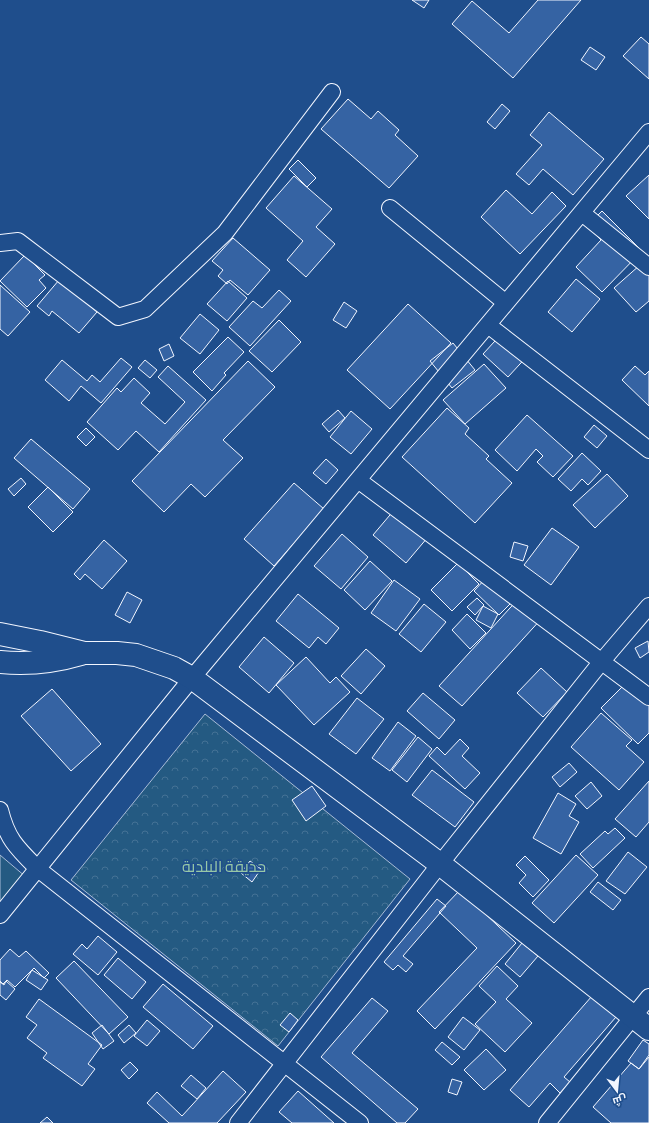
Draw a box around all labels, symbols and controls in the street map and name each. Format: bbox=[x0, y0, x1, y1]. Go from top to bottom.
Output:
park label: حديقة البلدية bbox=[182, 859, 266, 876]
north arrow bbox=[597, 1071, 637, 1111]
text: ش bbox=[611, 1092, 628, 1107]

